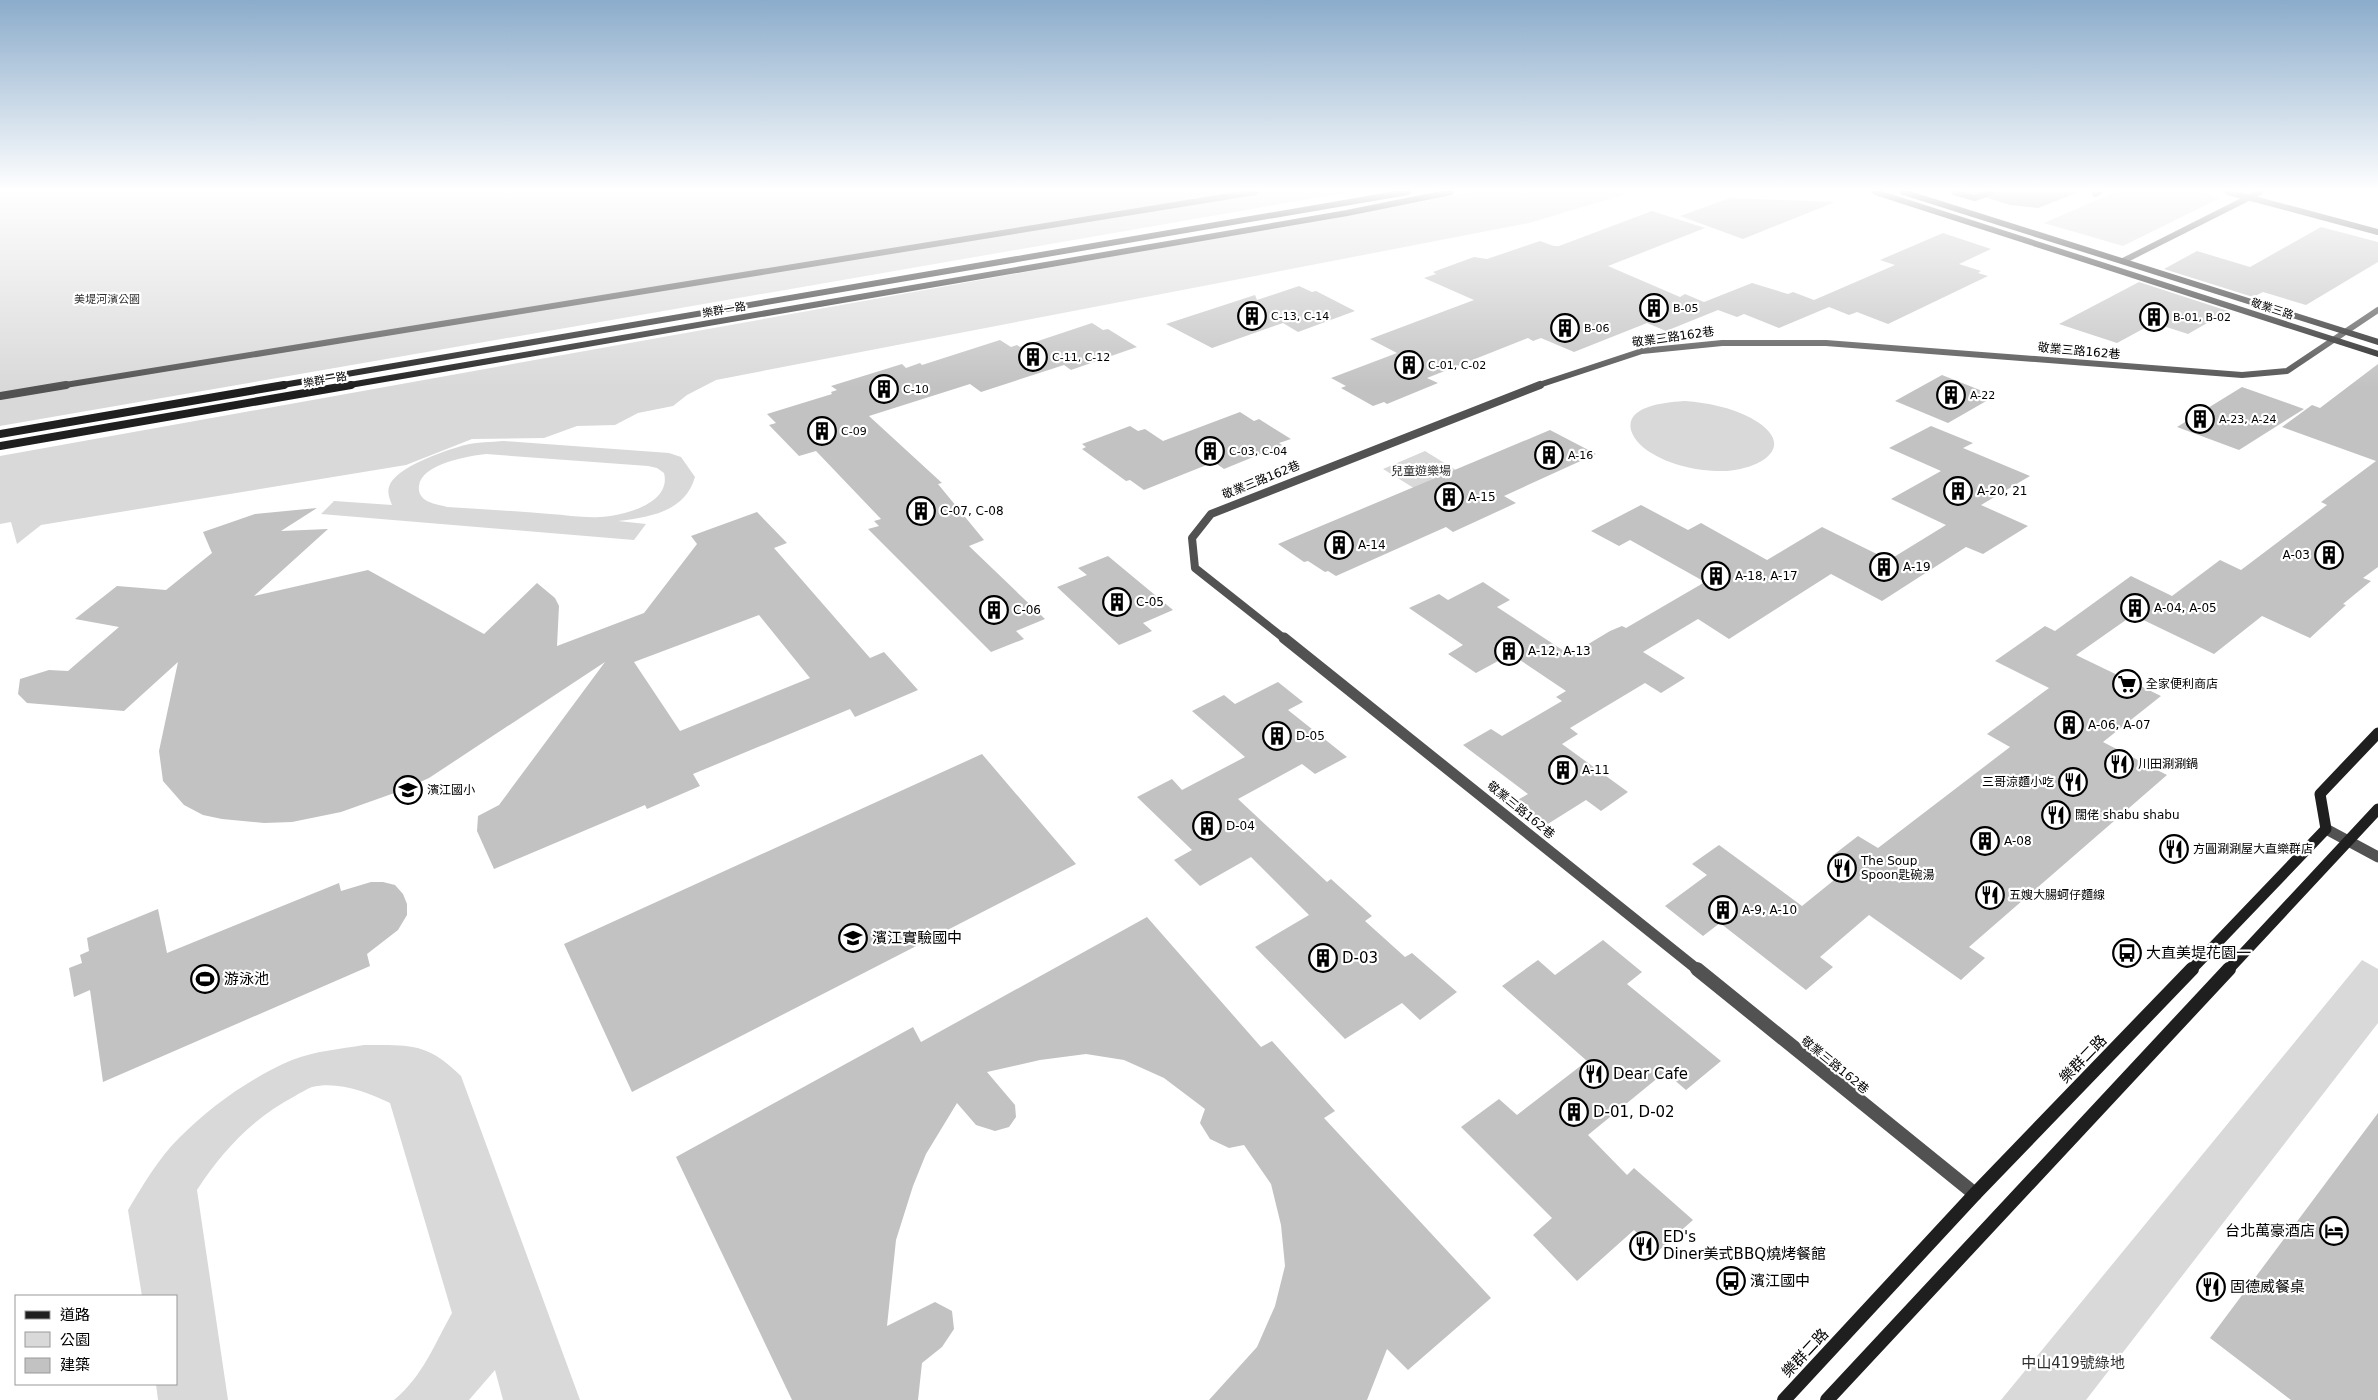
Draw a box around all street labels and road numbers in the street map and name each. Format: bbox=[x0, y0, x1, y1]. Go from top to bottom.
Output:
street label: 敬業三路 bbox=[2249, 296, 2295, 322]
street label: 樂群一路 bbox=[701, 300, 747, 320]
street label: 敬業三路162巷 bbox=[1631, 324, 1715, 350]
street label: 敬業三路162巷 bbox=[2037, 340, 2121, 362]
street label: 樂群一路 bbox=[302, 370, 348, 390]
street label: 敬業三路162巷 bbox=[1220, 458, 1302, 502]
street label: 敬業三路162巷 bbox=[1484, 778, 1558, 842]
street label: 樂群二路 bbox=[2056, 1031, 2110, 1087]
street label: 敬業三路162巷 bbox=[1798, 1033, 1872, 1097]
street label: 樂群二路 bbox=[1778, 1325, 1832, 1381]

